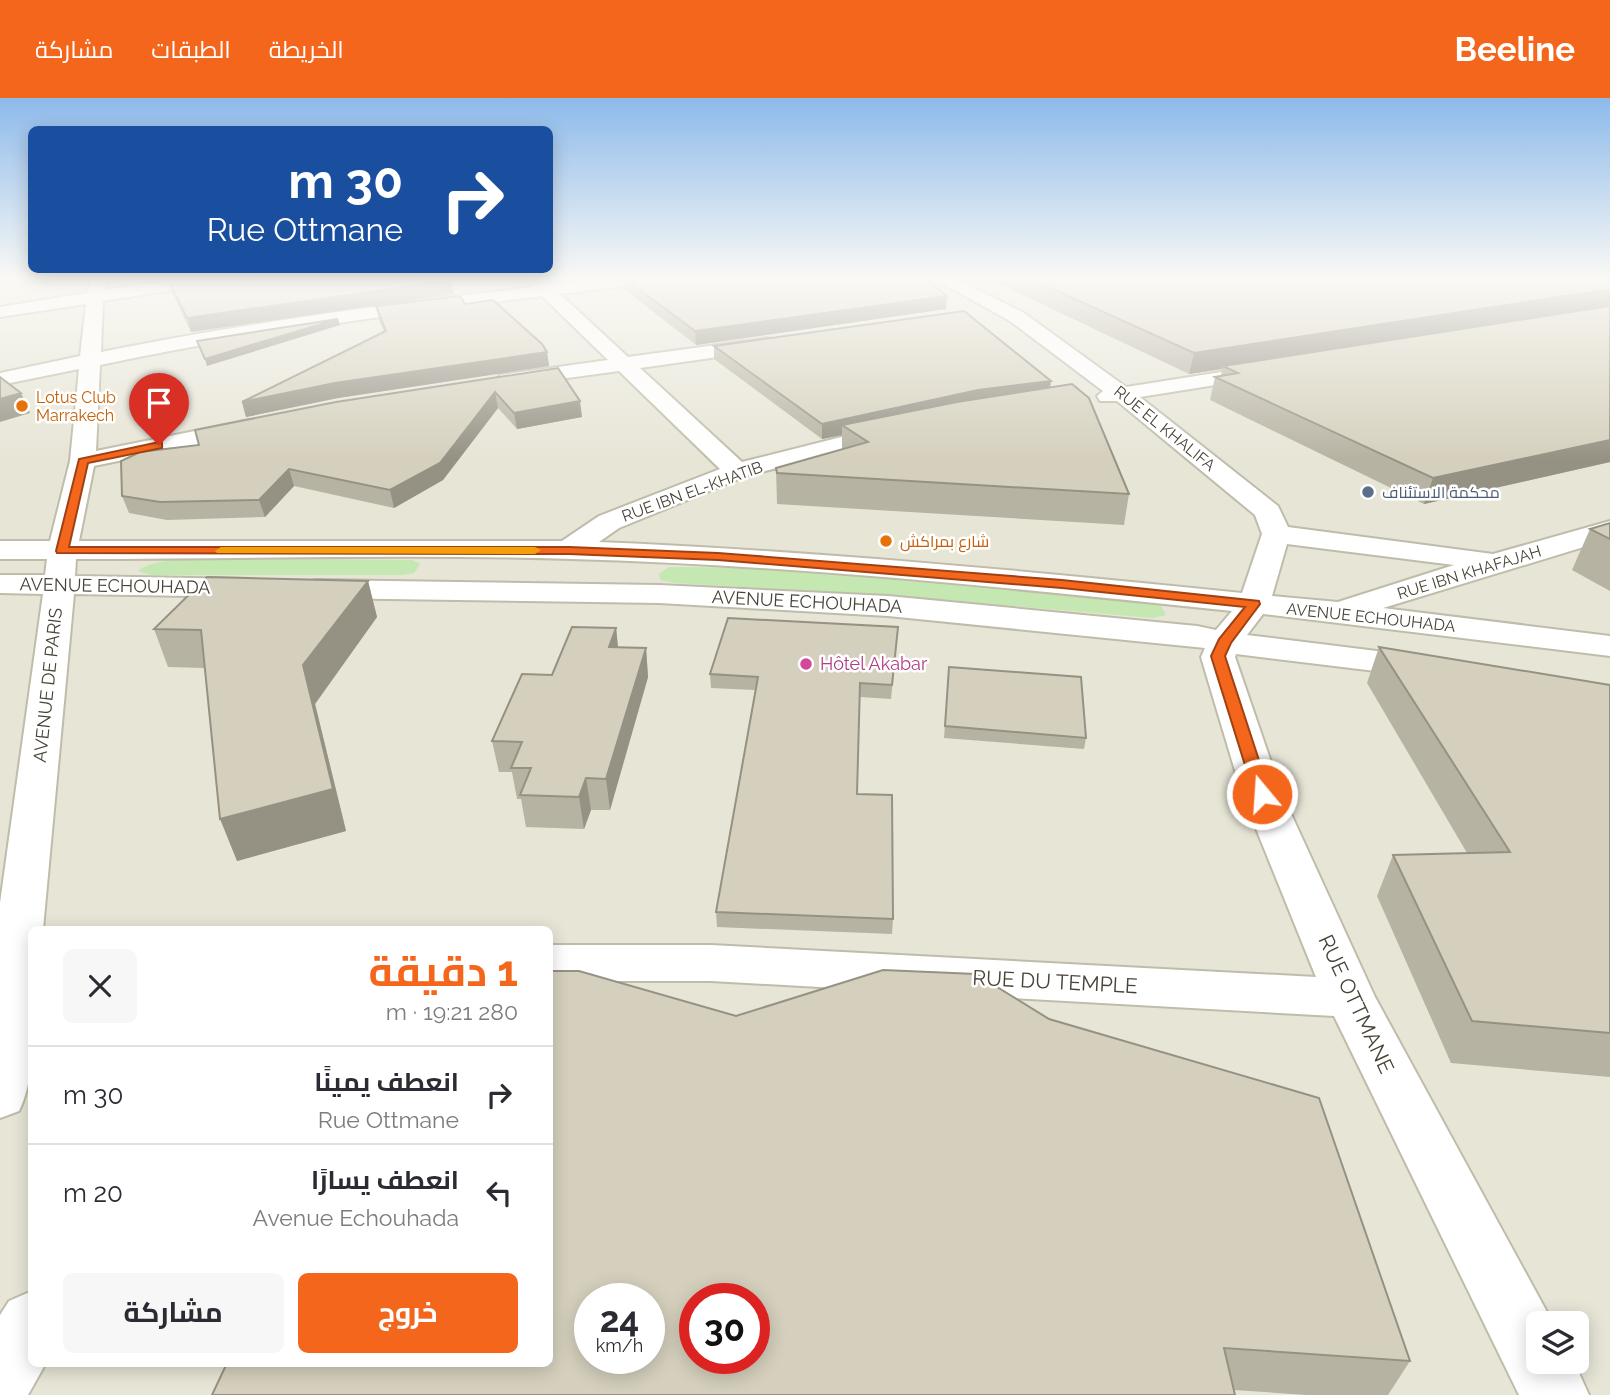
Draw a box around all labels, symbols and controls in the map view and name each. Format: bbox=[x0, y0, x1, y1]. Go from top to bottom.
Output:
text: Beeline bbox=[1454, 30, 1575, 69]
text: مشاركة bbox=[35, 35, 113, 64]
text: الطبقات bbox=[151, 35, 231, 64]
text: الخريطة bbox=[269, 35, 344, 64]
text: 30 m bbox=[288, 152, 403, 209]
icon: right bbox=[427, 154, 518, 245]
text: Rue Ottmane bbox=[207, 211, 403, 248]
pin bbox=[129, 373, 189, 445]
street label: RUE EL KHALIFA bbox=[1110, 382, 1219, 475]
icon: arrive bbox=[140, 384, 178, 422]
place label: Lotus Club Marrakech bbox=[36, 388, 116, 425]
marker: Lotus Club Marrakech bbox=[14, 398, 30, 414]
street label: RUE IBN EL-KHATIB bbox=[619, 457, 765, 526]
place label: محكمة الاستئناف bbox=[1382, 483, 1500, 502]
marker: محكمة الاستئناف bbox=[1360, 484, 1376, 500]
place label: شارع بمراكش bbox=[900, 532, 989, 553]
marker: شارع بمراكش bbox=[878, 533, 894, 549]
street label: RUE IBN KHAFAJAH bbox=[1395, 542, 1543, 603]
street label: AVENUE ECHOUHADA bbox=[19, 573, 211, 598]
street label: AVENUE ECHOUHADA bbox=[711, 586, 903, 617]
street label: AVENUE ECHOUHADA bbox=[1286, 599, 1456, 636]
street label: AVENUE DE PARIS bbox=[29, 607, 66, 763]
place label: Hôtel Akabar bbox=[820, 653, 928, 674]
marker: Hôtel Akabar bbox=[798, 656, 814, 672]
position arrow bbox=[1225, 757, 1299, 831]
street label: RUE OTTMANE bbox=[1313, 930, 1400, 1077]
text: 1 دقيقة bbox=[368, 947, 518, 996]
button: close bbox=[63, 949, 137, 1023]
street label: RUE DU TEMPLE bbox=[972, 965, 1138, 998]
text: 280 m · 19:21 bbox=[386, 998, 518, 1025]
text: انعطف يمينًا bbox=[314, 1067, 459, 1097]
icon: right bbox=[480, 1076, 518, 1114]
text: 30 m bbox=[63, 1080, 123, 1110]
text: Rue Ottmane bbox=[318, 1106, 459, 1133]
text: انعطف يسارًا bbox=[311, 1165, 459, 1195]
icon: left bbox=[480, 1174, 518, 1212]
text: 20 m bbox=[63, 1178, 123, 1208]
text: Avenue Echouhada bbox=[253, 1204, 459, 1231]
button: مشاركة bbox=[63, 1273, 284, 1353]
button: خروج bbox=[298, 1273, 518, 1353]
speed limit sign: 30 bbox=[679, 1283, 770, 1374]
text: 24 bbox=[600, 1299, 639, 1340]
map controls bbox=[1526, 1311, 1589, 1374]
button: layers bbox=[1526, 1311, 1589, 1374]
text: km/h bbox=[596, 1335, 643, 1356]

